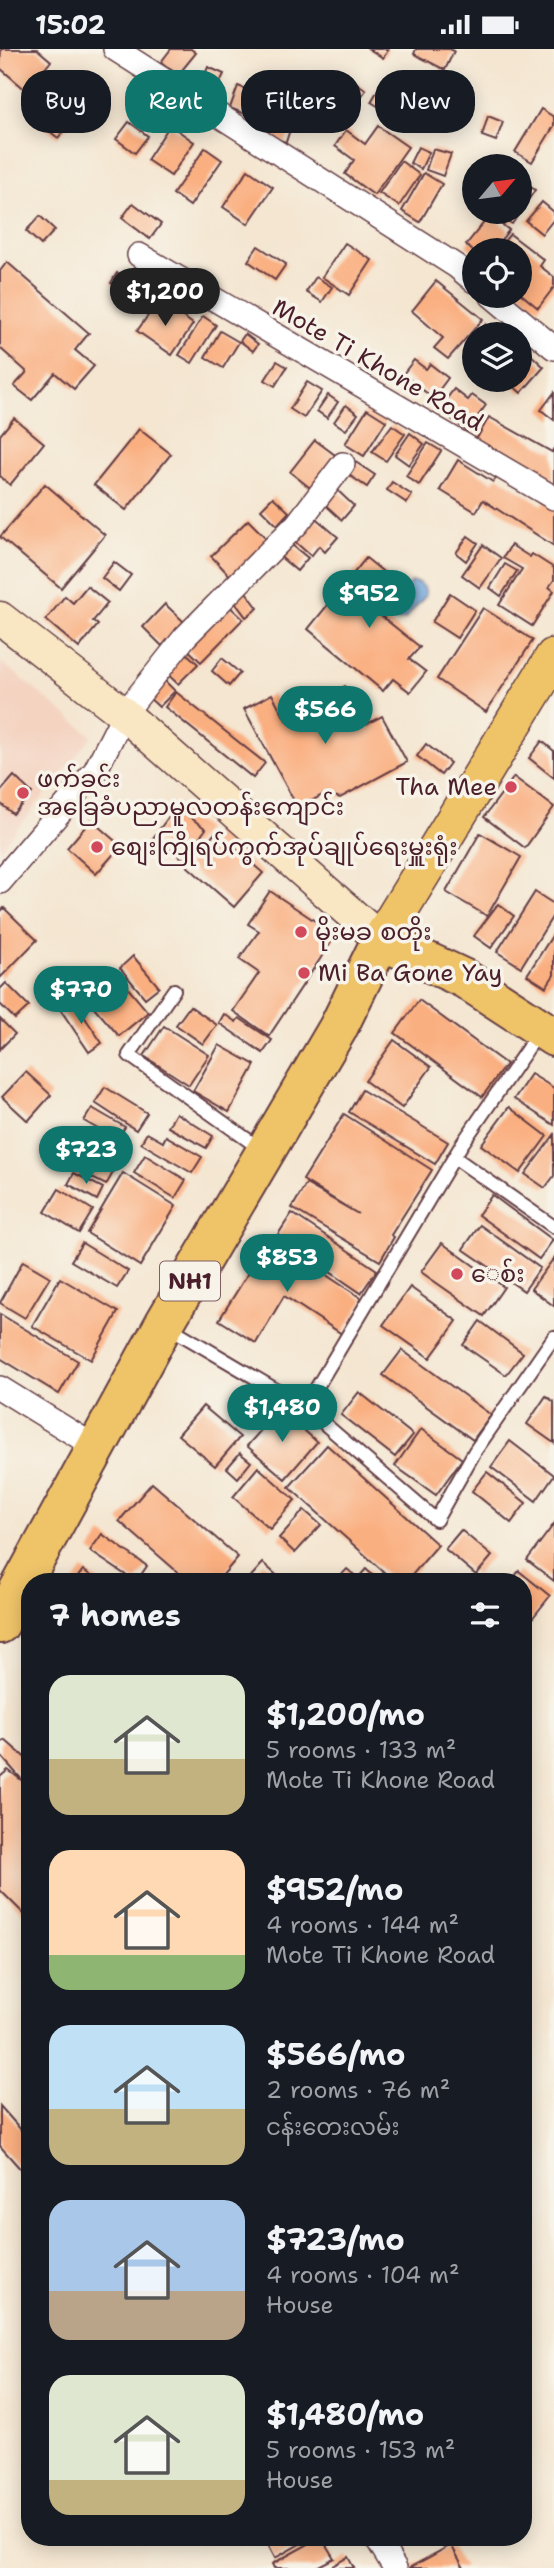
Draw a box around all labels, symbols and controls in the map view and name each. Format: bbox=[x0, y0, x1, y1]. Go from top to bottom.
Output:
text: 15:02 bbox=[35, 7, 106, 42]
chip: Buy bbox=[21, 70, 111, 133]
chip: Rent bbox=[125, 70, 227, 133]
chip: Filters bbox=[241, 70, 361, 133]
chip: New bbox=[375, 70, 475, 133]
north arrow bbox=[462, 154, 532, 224]
map controls bbox=[462, 154, 532, 392]
button: locate bbox=[462, 238, 532, 308]
pin: $1,200 bbox=[108, 268, 222, 328]
text: $1,200 bbox=[126, 276, 204, 306]
street label: Mote Ti Khone Road bbox=[266, 291, 490, 439]
button: layers bbox=[462, 322, 532, 392]
pin: $952 bbox=[328, 571, 410, 630]
text: $952 bbox=[339, 578, 399, 608]
pin: $566 bbox=[284, 687, 366, 746]
text: $566 bbox=[294, 694, 356, 724]
place label: ဖက်ခင်း အခြေခံပညာမူလတန်းကျောင်း bbox=[37, 763, 344, 826]
place label: Tha Mee bbox=[395, 771, 497, 803]
marker: Tha Mee bbox=[503, 779, 519, 795]
marker: ဖက်ခင်း အခြေခံပညာမူလတန်းကျောင်း bbox=[15, 785, 31, 801]
place label: စျေးကြိုရပ်ကွက်အုပ်ချုပ်ရေးမှူးရုံး bbox=[111, 831, 457, 866]
marker: စျေးကြိုရပ်ကွက်အုပ်ချုပ်ရေးမှူးရုံး bbox=[89, 839, 105, 855]
place label: မိုးမခ စတိုး bbox=[315, 916, 432, 951]
marker: မိုးမခ စတိုး bbox=[293, 924, 309, 940]
place label: Mi Ba Gone Yay bbox=[318, 957, 502, 989]
marker: Mi Ba Gone Yay bbox=[296, 965, 312, 981]
pin: $770 bbox=[40, 967, 122, 1026]
text: $770 bbox=[50, 974, 112, 1004]
pin: $723 bbox=[45, 1127, 127, 1186]
text: $723 bbox=[55, 1134, 117, 1164]
pin: $853 bbox=[246, 1235, 328, 1294]
text: $853 bbox=[256, 1242, 318, 1272]
place label: ေစ်း bbox=[471, 1258, 525, 1290]
road number: NH1 bbox=[160, 1261, 220, 1301]
marker: ေစ်း bbox=[449, 1266, 465, 1282]
pin: $1,480 bbox=[225, 1385, 339, 1444]
text: $1,480 bbox=[243, 1392, 321, 1422]
text: 7 homes bbox=[49, 1595, 181, 1636]
icon: filters bbox=[466, 1596, 504, 1634]
text: $1,200/mo bbox=[266, 1694, 425, 1735]
icon: home bbox=[105, 1703, 189, 1787]
text: 5 rooms · 133 m² bbox=[266, 1735, 456, 1765]
text: Mote Ti Khone Road bbox=[266, 1765, 495, 1795]
text: $952/mo bbox=[266, 1869, 403, 1910]
icon: home bbox=[105, 1878, 189, 1962]
text: 4 rooms · 144 m² bbox=[266, 1910, 459, 1940]
text: Mote Ti Khone Road bbox=[266, 1940, 495, 1970]
text: $566/mo bbox=[266, 2034, 406, 2075]
icon: home bbox=[105, 2053, 189, 2137]
text: 2 rooms · 76 m² bbox=[266, 2075, 450, 2105]
text: ငန်းတေးလမ်း bbox=[266, 2112, 399, 2142]
text: $723/mo bbox=[266, 2219, 405, 2260]
icon: home bbox=[105, 2228, 189, 2312]
text: 4 rooms · 104 m² bbox=[266, 2260, 459, 2290]
text: House bbox=[266, 2290, 334, 2320]
text: $1,480/mo bbox=[266, 2394, 424, 2435]
icon: home bbox=[105, 2403, 189, 2487]
text: 5 rooms · 153 m² bbox=[266, 2435, 455, 2465]
text: House bbox=[266, 2465, 334, 2495]

